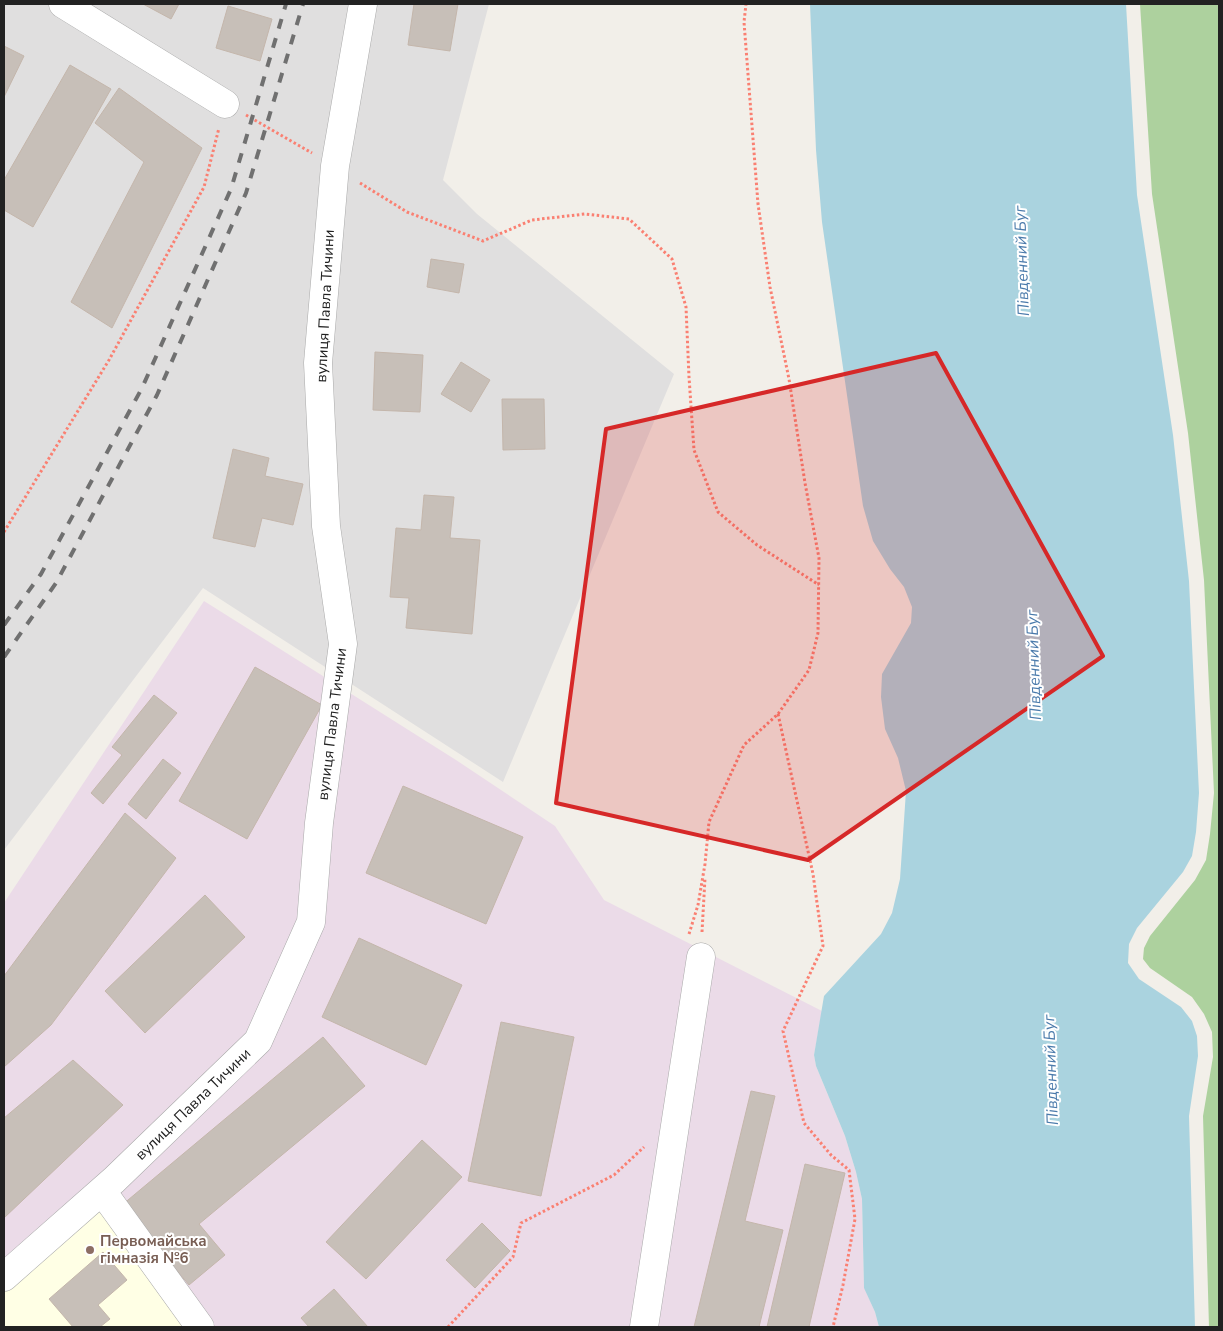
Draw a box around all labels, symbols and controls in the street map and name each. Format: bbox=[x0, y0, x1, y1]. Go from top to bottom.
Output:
water label: Південний Буг bbox=[1009, 204, 1035, 317]
street label: вулиця Павла Тичини bbox=[311, 229, 339, 383]
water label: Південний Буг bbox=[1021, 608, 1047, 721]
street label: вулиця Павла Тичини bbox=[313, 647, 351, 801]
water label: Південний Буг bbox=[1038, 1013, 1064, 1126]
street label: вулиця Павла Тичини bbox=[131, 1044, 255, 1164]
place label: Первомайська гімназія №6 bbox=[100, 1231, 207, 1268]
marker: Первомайська гімназія №6 bbox=[84, 1244, 96, 1256]

